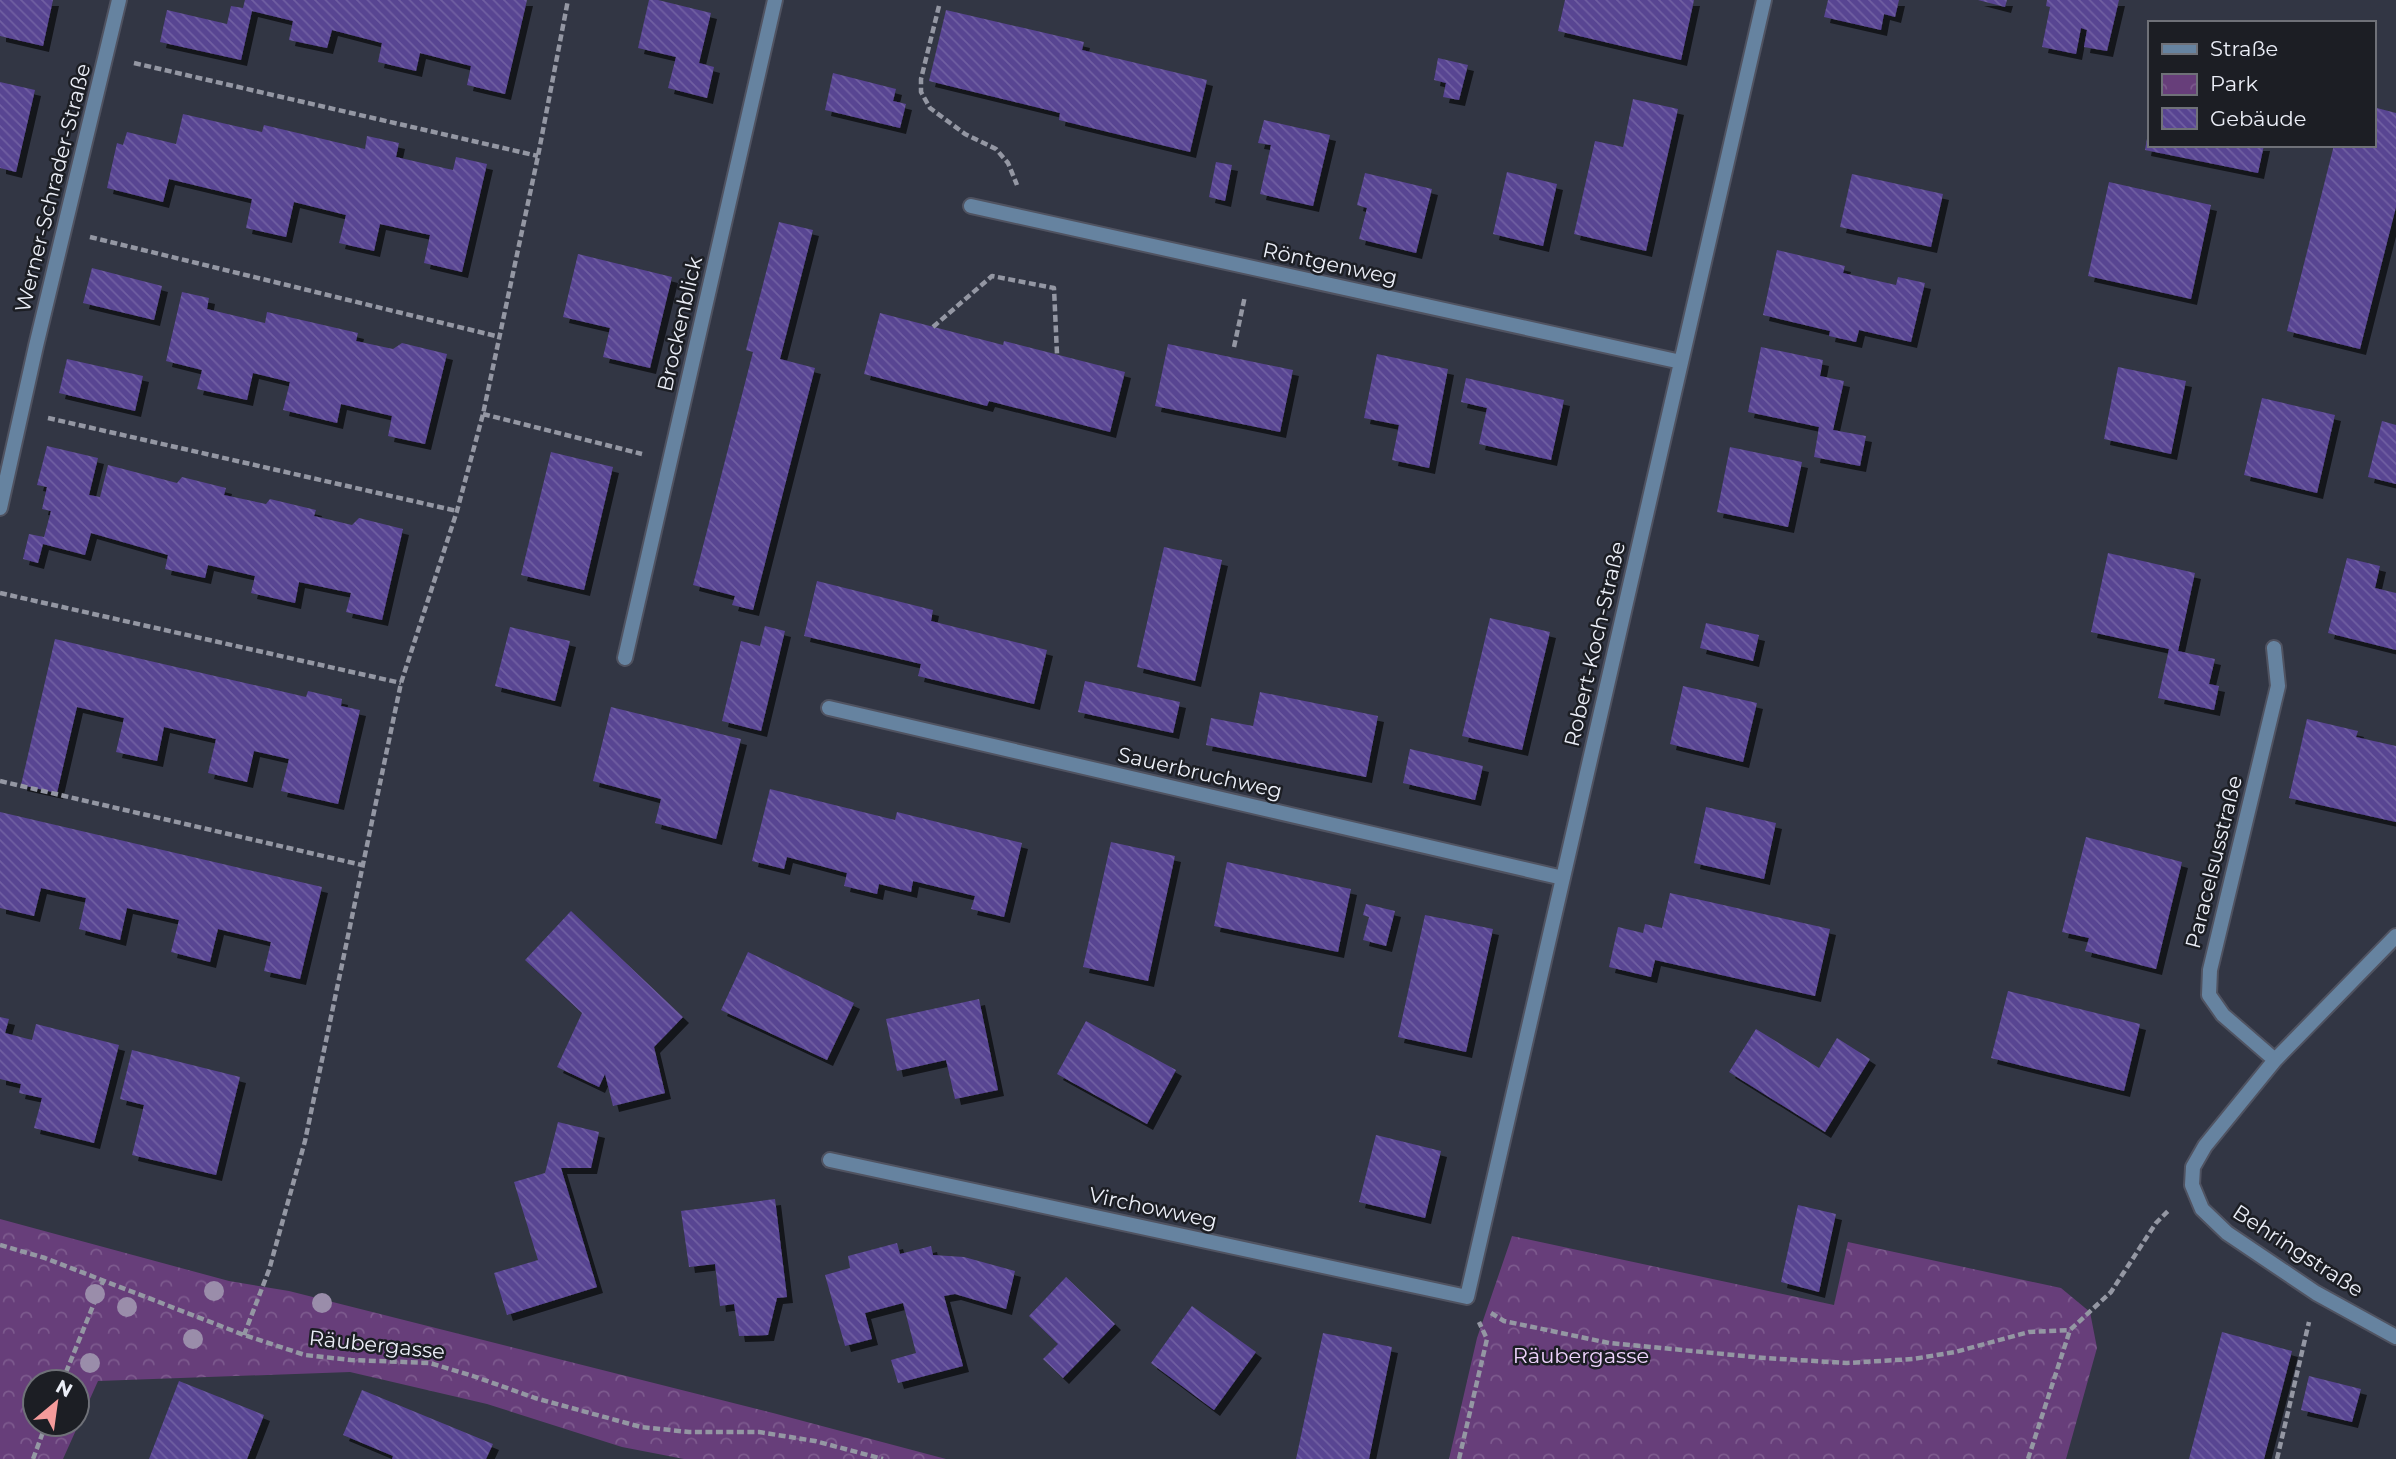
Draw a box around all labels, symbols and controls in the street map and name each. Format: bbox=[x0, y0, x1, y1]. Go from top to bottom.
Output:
legend bbox=[2148, 21, 2375, 147]
text: Straße bbox=[2210, 36, 2278, 61]
street label: Werner-Schrader-Straße bbox=[9, 61, 96, 315]
text: Park bbox=[2210, 71, 2258, 96]
text: Gebäude bbox=[2210, 106, 2307, 131]
street label: Röntgenweg bbox=[1261, 237, 1400, 290]
street label: Brockenblick bbox=[652, 254, 707, 394]
street label: Robert-Koch-Straße bbox=[1559, 539, 1630, 749]
street label: Sauerbruchweg bbox=[1115, 741, 1285, 804]
street label: Paracelsusstraße bbox=[2180, 773, 2247, 951]
street label: Virchowweg bbox=[1087, 1182, 1219, 1233]
street label: Behringstraße bbox=[2228, 1199, 2368, 1302]
street label: Räubergasse bbox=[308, 1325, 446, 1364]
park label: Räubergasse bbox=[1513, 1343, 1649, 1368]
north arrow bbox=[21, 1368, 91, 1438]
text: N bbox=[52, 1375, 76, 1402]

